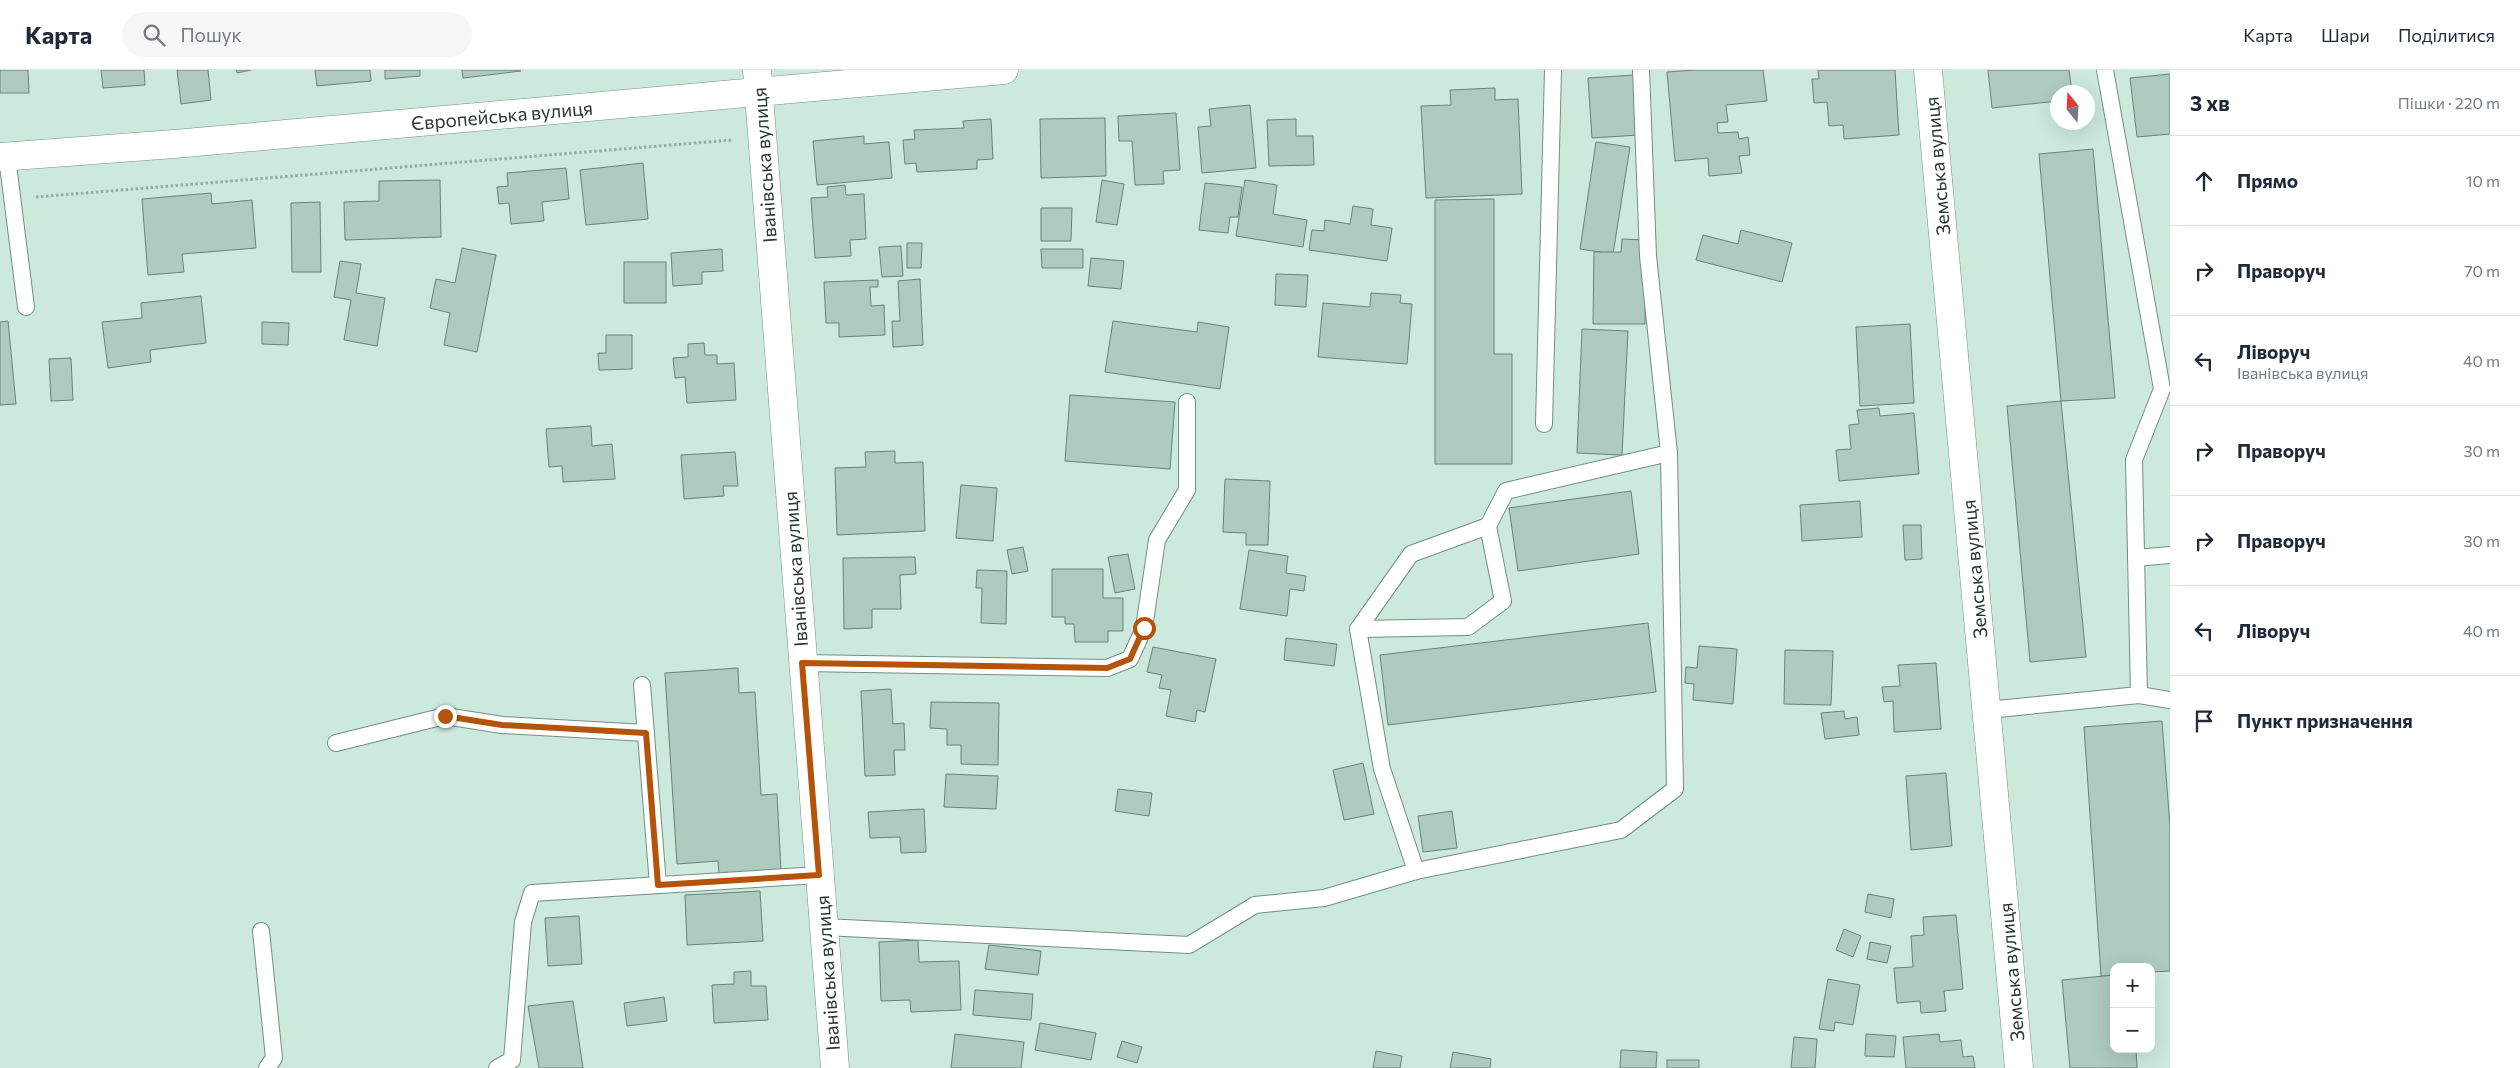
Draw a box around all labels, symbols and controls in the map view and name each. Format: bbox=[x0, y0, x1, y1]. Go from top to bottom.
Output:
search box bbox=[122, 12, 472, 57]
text: Карта bbox=[25, 20, 92, 49]
icon: search bbox=[140, 21, 168, 49]
text: Пошук bbox=[180, 23, 242, 46]
text: Карта bbox=[2243, 24, 2293, 46]
text: Шари bbox=[2321, 24, 2370, 46]
text: Поділитися bbox=[2398, 24, 2495, 46]
north arrow bbox=[2050, 85, 2095, 130]
street label: Іванівська вулиця bbox=[747, 86, 781, 244]
text: 3 хв bbox=[2190, 90, 2230, 115]
text: Пішки · 220 m bbox=[2398, 93, 2500, 112]
street label: Європейська вулиця bbox=[410, 96, 594, 134]
street label: Земська вулиця bbox=[1919, 96, 1955, 236]
icon: ahead bbox=[2190, 167, 2218, 195]
text: Прямо bbox=[2237, 169, 2298, 192]
text: 10 m bbox=[2466, 171, 2500, 190]
icon: right bbox=[2190, 257, 2218, 285]
text: Праворуч bbox=[2237, 259, 2326, 282]
text: 70 m bbox=[2464, 261, 2500, 280]
text: Ліворуч bbox=[2237, 340, 2310, 363]
icon: left bbox=[2190, 347, 2218, 375]
text: 40 m bbox=[2463, 351, 2500, 370]
text: Іванівська вулиця bbox=[2237, 363, 2368, 382]
icon: right bbox=[2190, 437, 2218, 465]
text: Праворуч bbox=[2237, 439, 2326, 462]
text: 30 m bbox=[2463, 441, 2500, 460]
street label: Іванівська вулиця bbox=[778, 490, 812, 648]
street label: Земська вулиця bbox=[1956, 499, 1992, 639]
icon: right bbox=[2190, 527, 2218, 555]
text: Праворуч bbox=[2237, 529, 2326, 552]
text: 30 m bbox=[2463, 531, 2500, 550]
route start bbox=[1133, 617, 1156, 640]
icon: left bbox=[2190, 617, 2218, 645]
text: Ліворуч bbox=[2237, 619, 2310, 642]
text: 40 m bbox=[2463, 621, 2500, 640]
route end bbox=[434, 705, 457, 728]
icon: arrive bbox=[2190, 707, 2218, 735]
text: Пункт призначення bbox=[2237, 709, 2413, 732]
street label: Іванівська вулиця bbox=[810, 894, 844, 1052]
street label: Земська вулиця bbox=[1993, 902, 2029, 1042]
map controls bbox=[2110, 963, 2155, 1053]
button: + bbox=[2110, 963, 2155, 1008]
button: − bbox=[2110, 1008, 2155, 1053]

